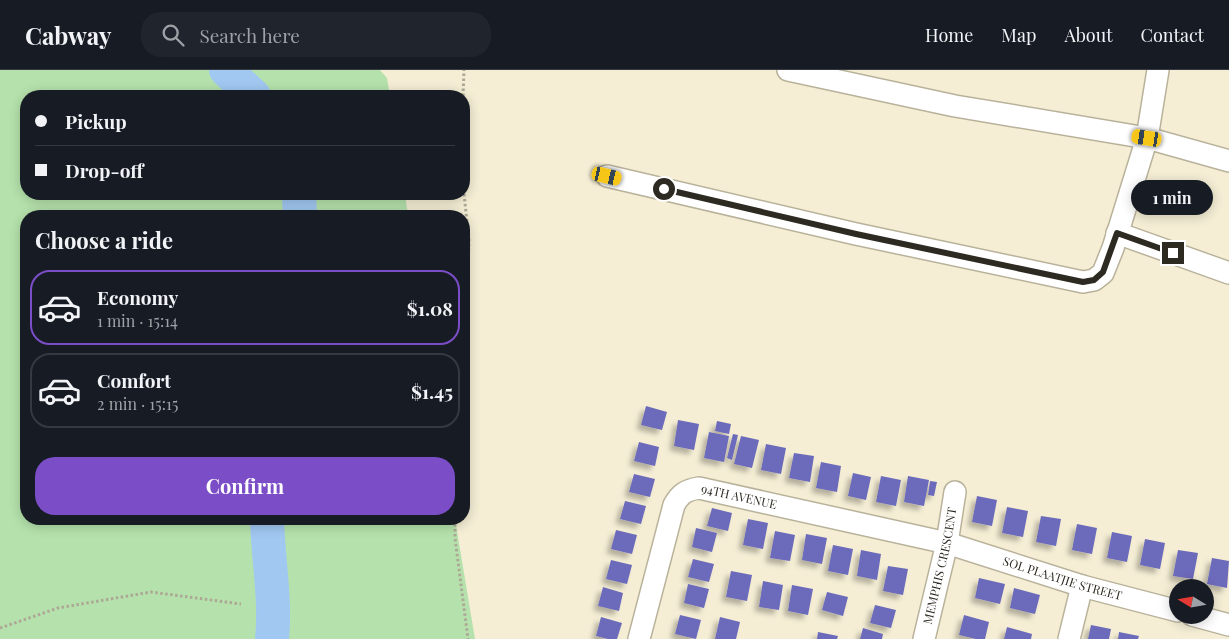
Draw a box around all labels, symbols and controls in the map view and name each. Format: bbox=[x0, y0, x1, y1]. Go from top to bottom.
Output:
search box bbox=[141, 12, 491, 57]
text: Cabway bbox=[25, 19, 111, 51]
icon: search bbox=[159, 21, 187, 49]
text: Search here bbox=[199, 22, 300, 48]
text: Home bbox=[925, 23, 973, 47]
text: Map bbox=[1001, 23, 1036, 47]
text: About bbox=[1064, 23, 1113, 47]
text: Contact bbox=[1141, 23, 1204, 47]
text: Pickup bbox=[65, 108, 127, 134]
car bbox=[1131, 128, 1162, 148]
text: Drop-off bbox=[65, 157, 143, 183]
car bbox=[590, 165, 623, 187]
route start bbox=[653, 178, 675, 200]
callout: 1 min bbox=[1132, 180, 1214, 216]
text: 1 min bbox=[1152, 187, 1192, 208]
text: Choose a ride bbox=[35, 225, 173, 255]
route end bbox=[1162, 242, 1184, 264]
text: Economy bbox=[97, 284, 178, 310]
icon: car bbox=[37, 285, 82, 330]
text: $1.08 bbox=[407, 295, 453, 321]
text: 1 min · 15:14 bbox=[97, 310, 178, 331]
text: Comfort bbox=[97, 367, 171, 393]
icon: car bbox=[37, 368, 82, 413]
text: $1.45 bbox=[411, 378, 453, 404]
text: 2 min · 15:15 bbox=[97, 393, 178, 414]
button: Confirm bbox=[35, 457, 455, 515]
street label: 94TH AVENUE bbox=[700, 480, 778, 512]
street label: MEMPHIS CRESCENT bbox=[919, 506, 960, 626]
street label: SOL PLAATJIE STREET bbox=[1001, 552, 1124, 603]
north arrow bbox=[1169, 579, 1214, 624]
map controls bbox=[1169, 579, 1214, 624]

